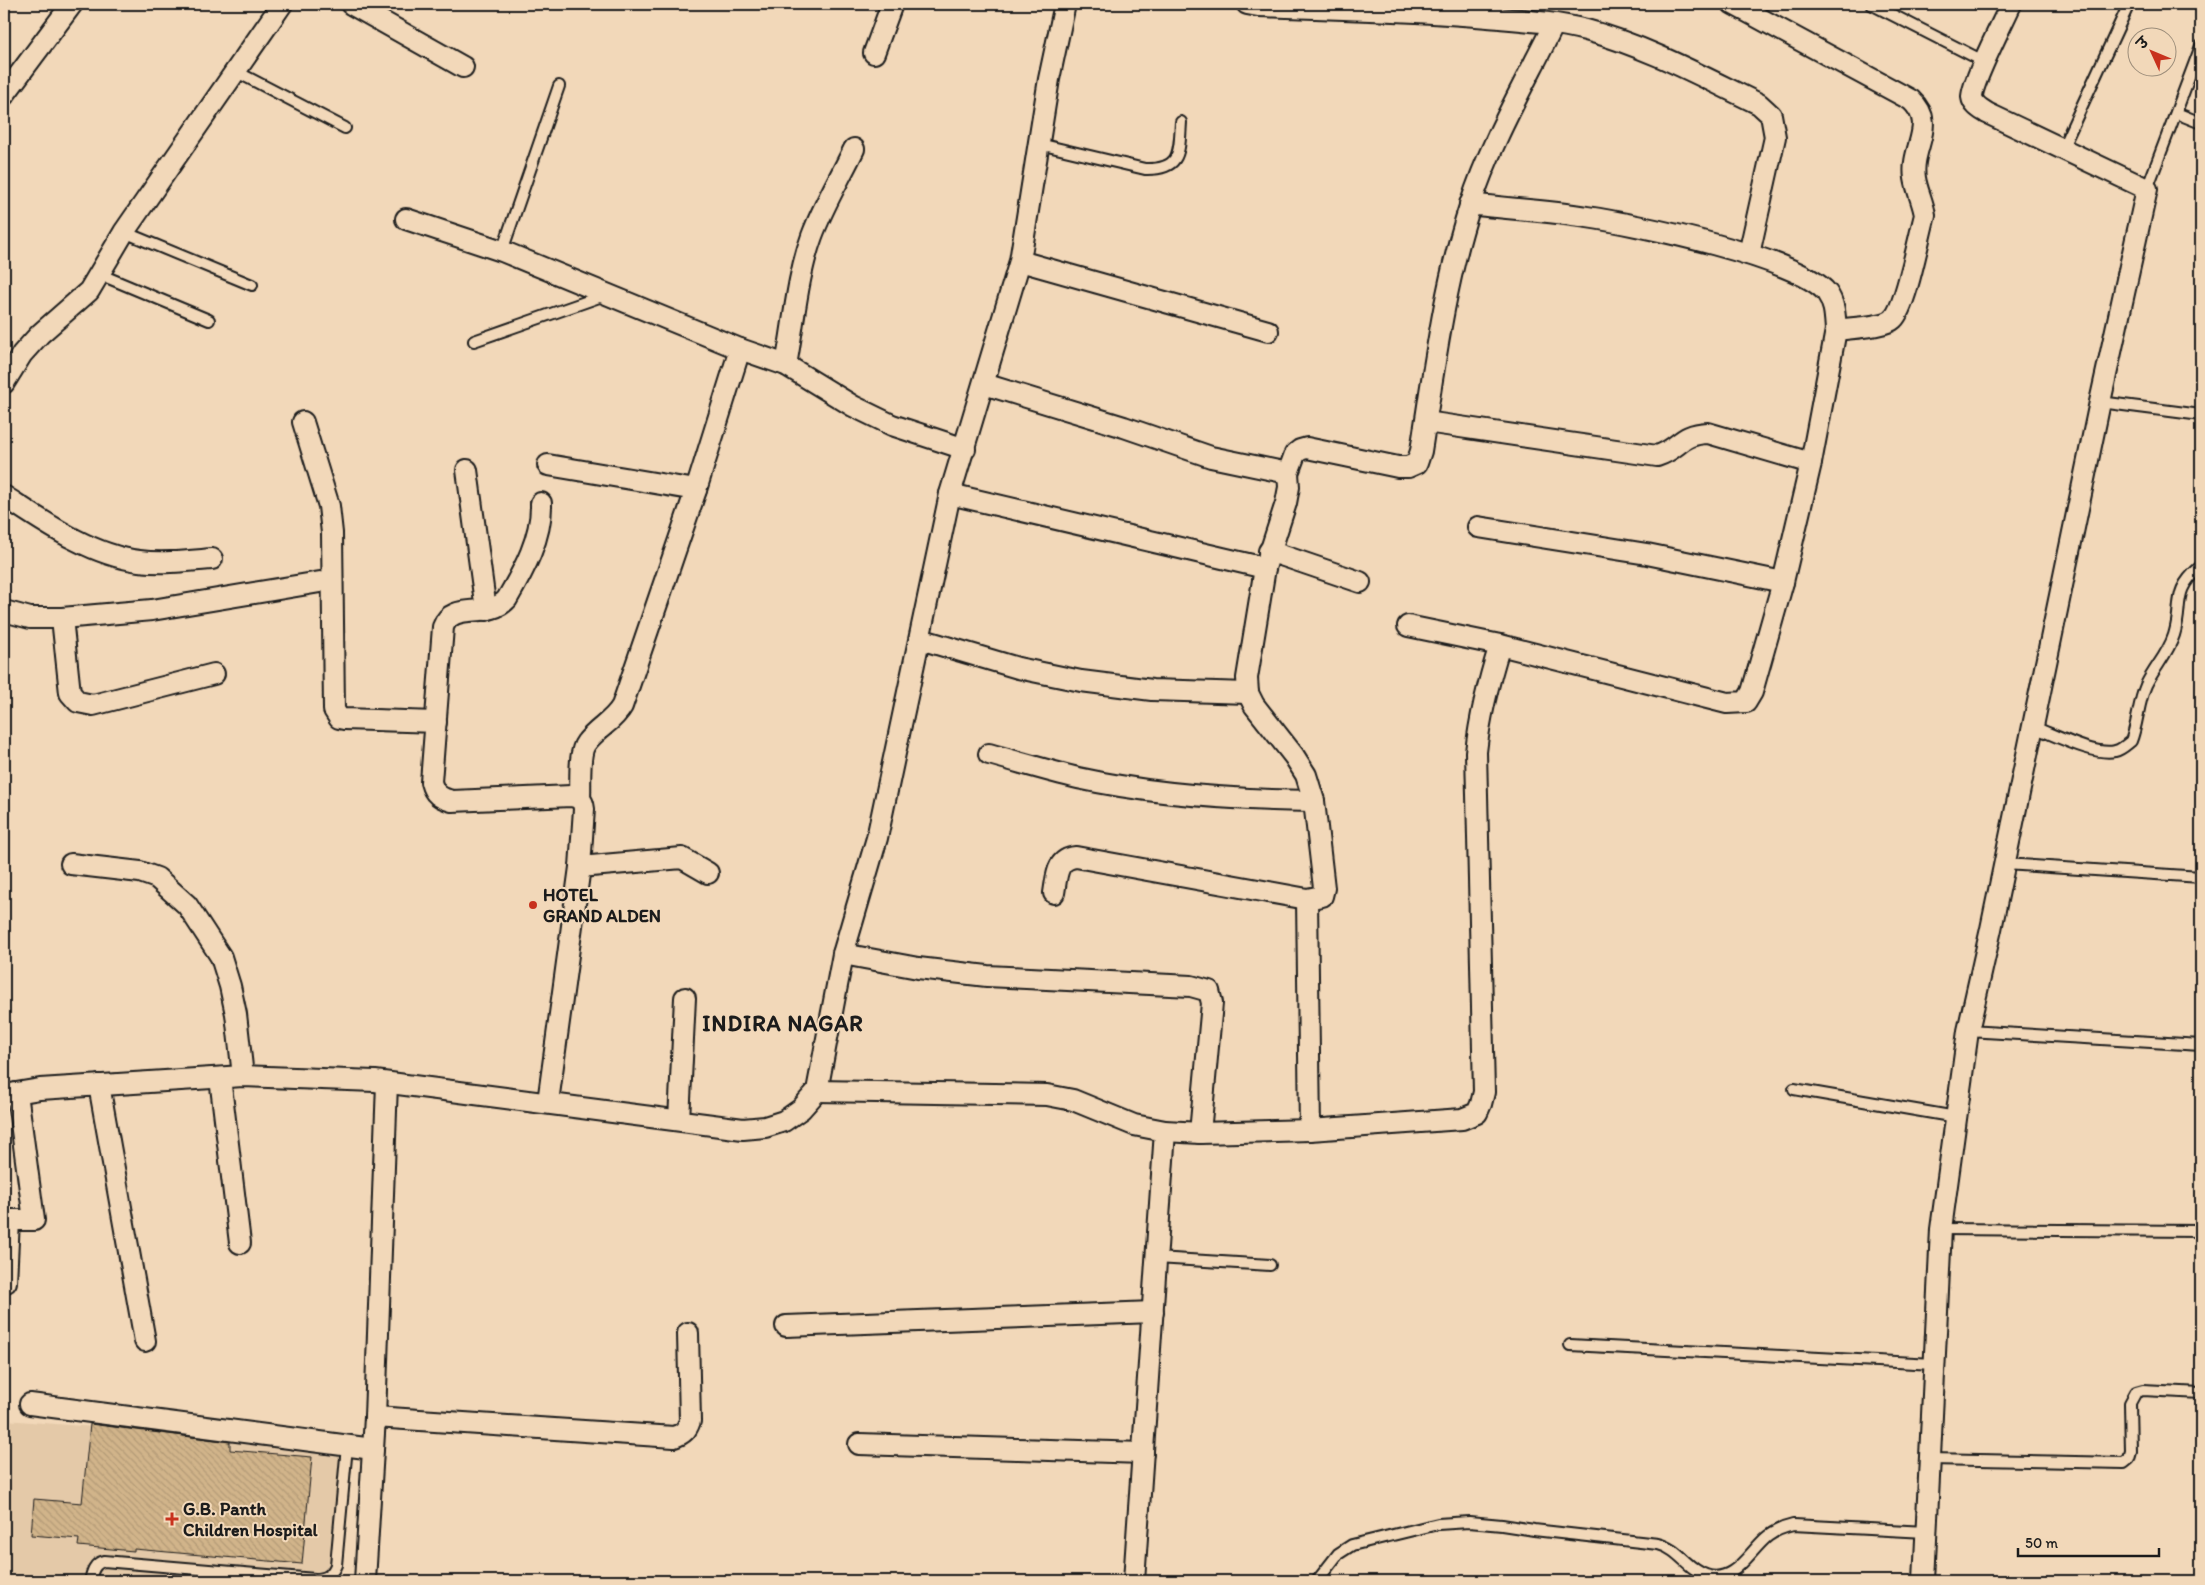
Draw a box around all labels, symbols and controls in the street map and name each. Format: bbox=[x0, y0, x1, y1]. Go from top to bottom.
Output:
north arrow bbox=[2128, 28, 2178, 78]
text: उ bbox=[2132, 33, 2154, 54]
place label: HOTEL GRAND ALDEN bbox=[543, 884, 661, 927]
marker: HOTEL GRAND ALDEN bbox=[527, 899, 539, 911]
district label: INDIRA NAGAR bbox=[702, 1010, 864, 1037]
place label: G.B. Panth Children Hospital bbox=[183, 1498, 319, 1541]
marker: G.B. Panth Children Hospital bbox=[165, 1512, 179, 1526]
scale bar bbox=[2018, 1525, 2159, 1557]
text: 50 m bbox=[2025, 1534, 2058, 1552]

